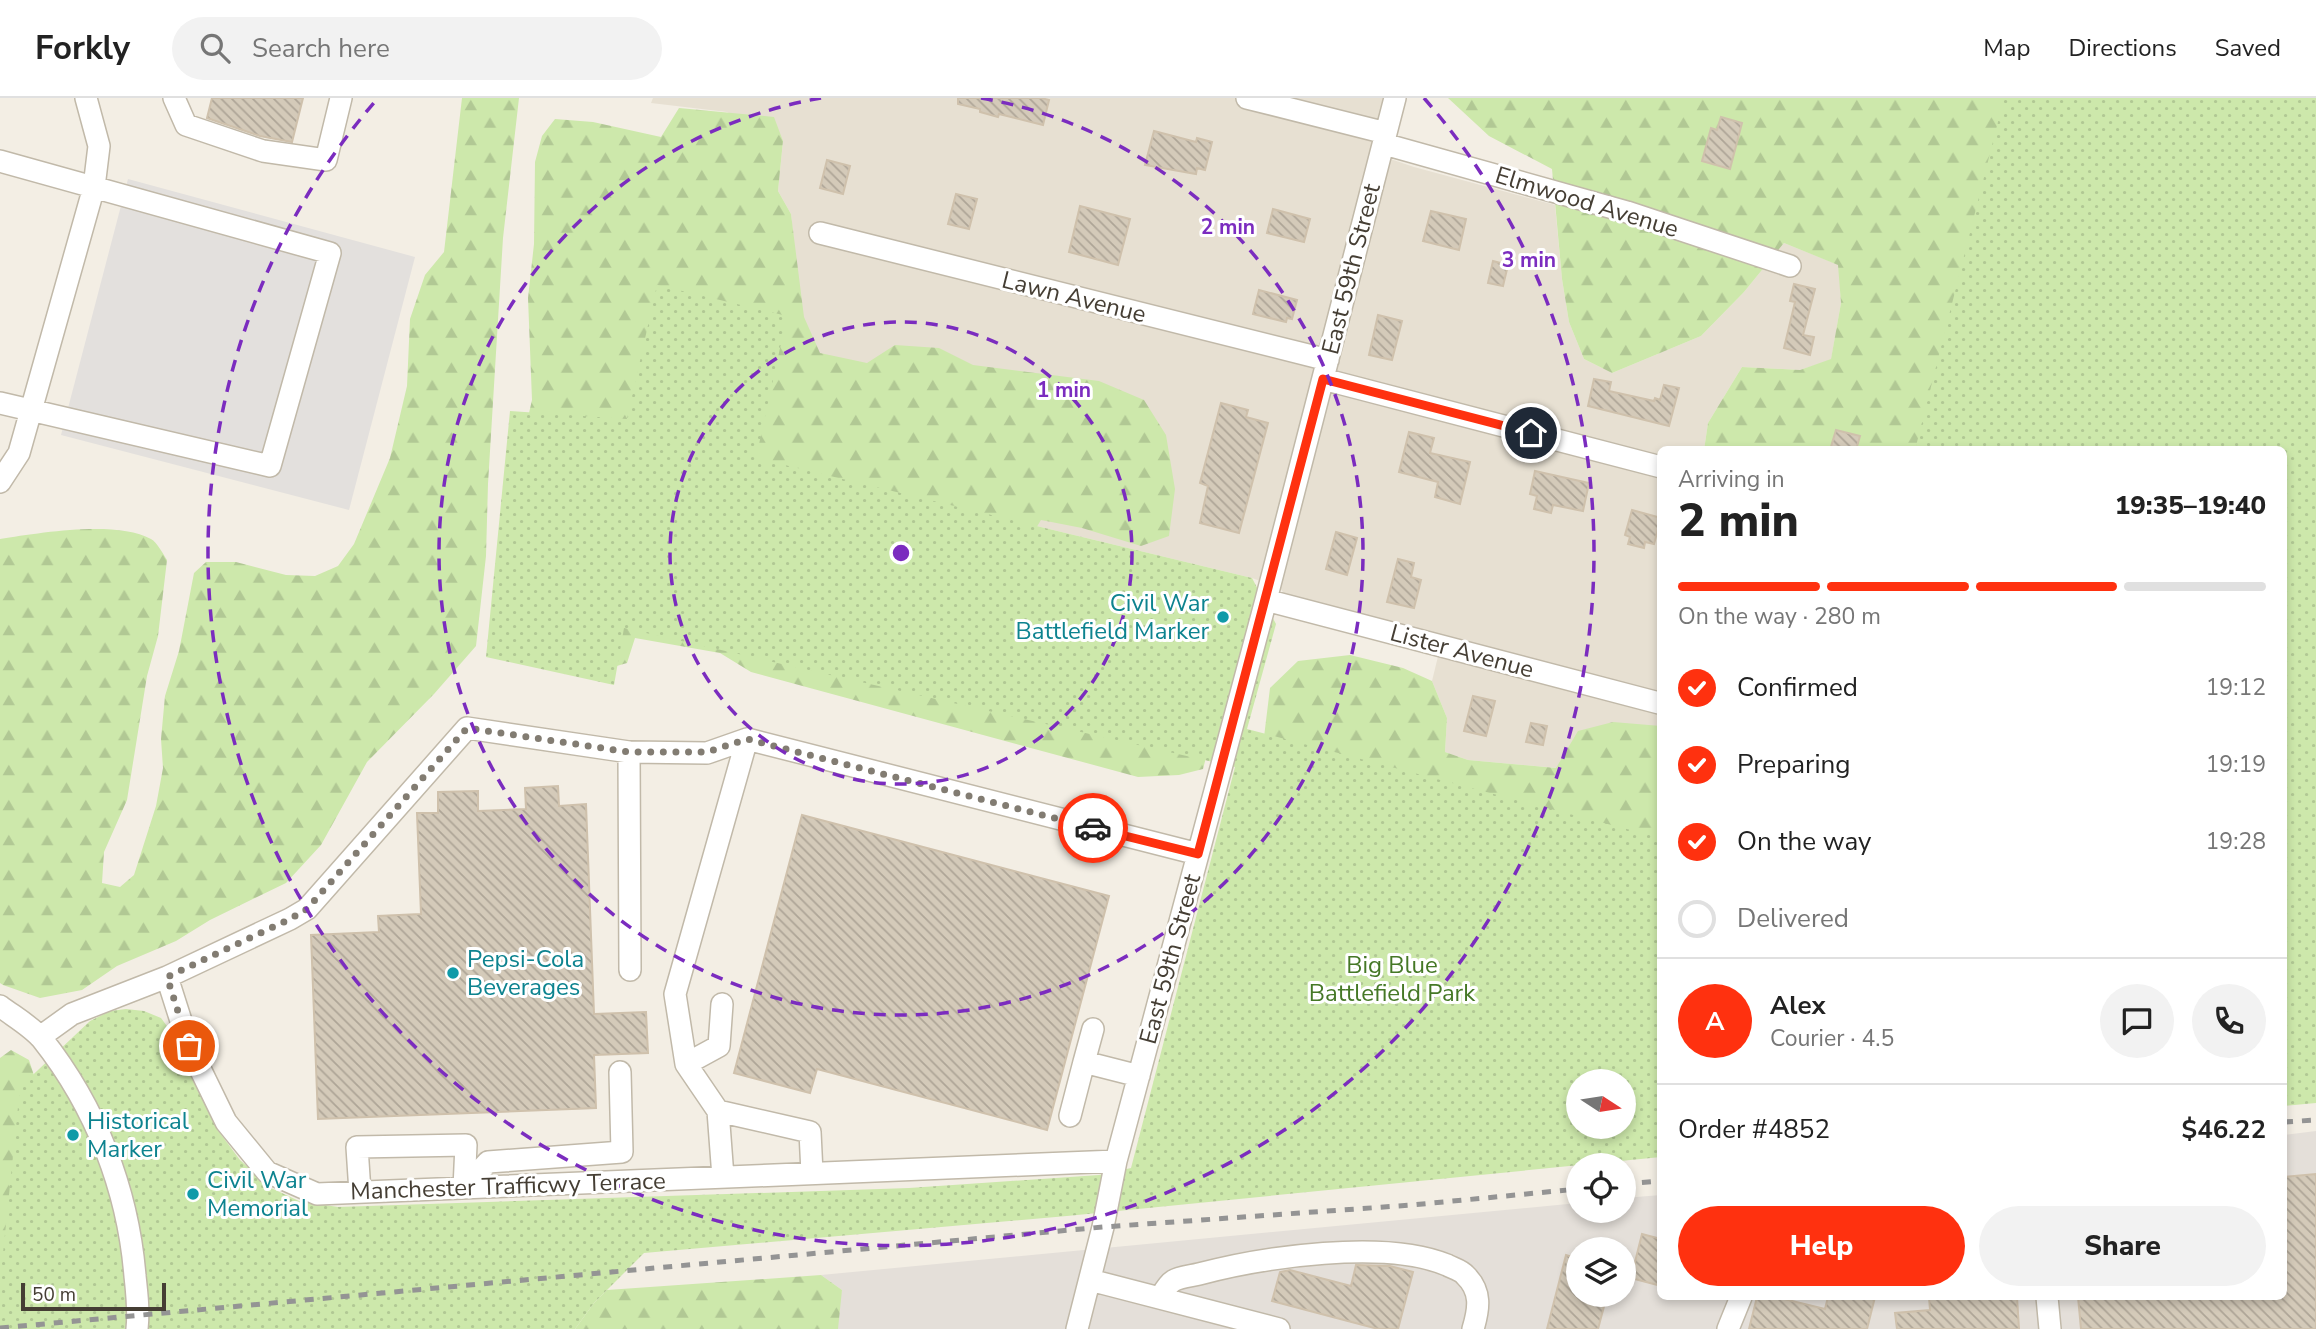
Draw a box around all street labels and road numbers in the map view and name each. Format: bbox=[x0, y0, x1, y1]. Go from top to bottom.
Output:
street label: Elmwood Avenue bbox=[1491, 159, 1683, 245]
street label: East 59th Street bbox=[1314, 180, 1388, 358]
street label: Lawn Avenue bbox=[999, 264, 1149, 330]
street label: Lister Avenue bbox=[1387, 616, 1537, 686]
street label: East 59th Street bbox=[1132, 870, 1208, 1048]
street label: Manchester Trafficwy Terrace bbox=[350, 1165, 666, 1207]

